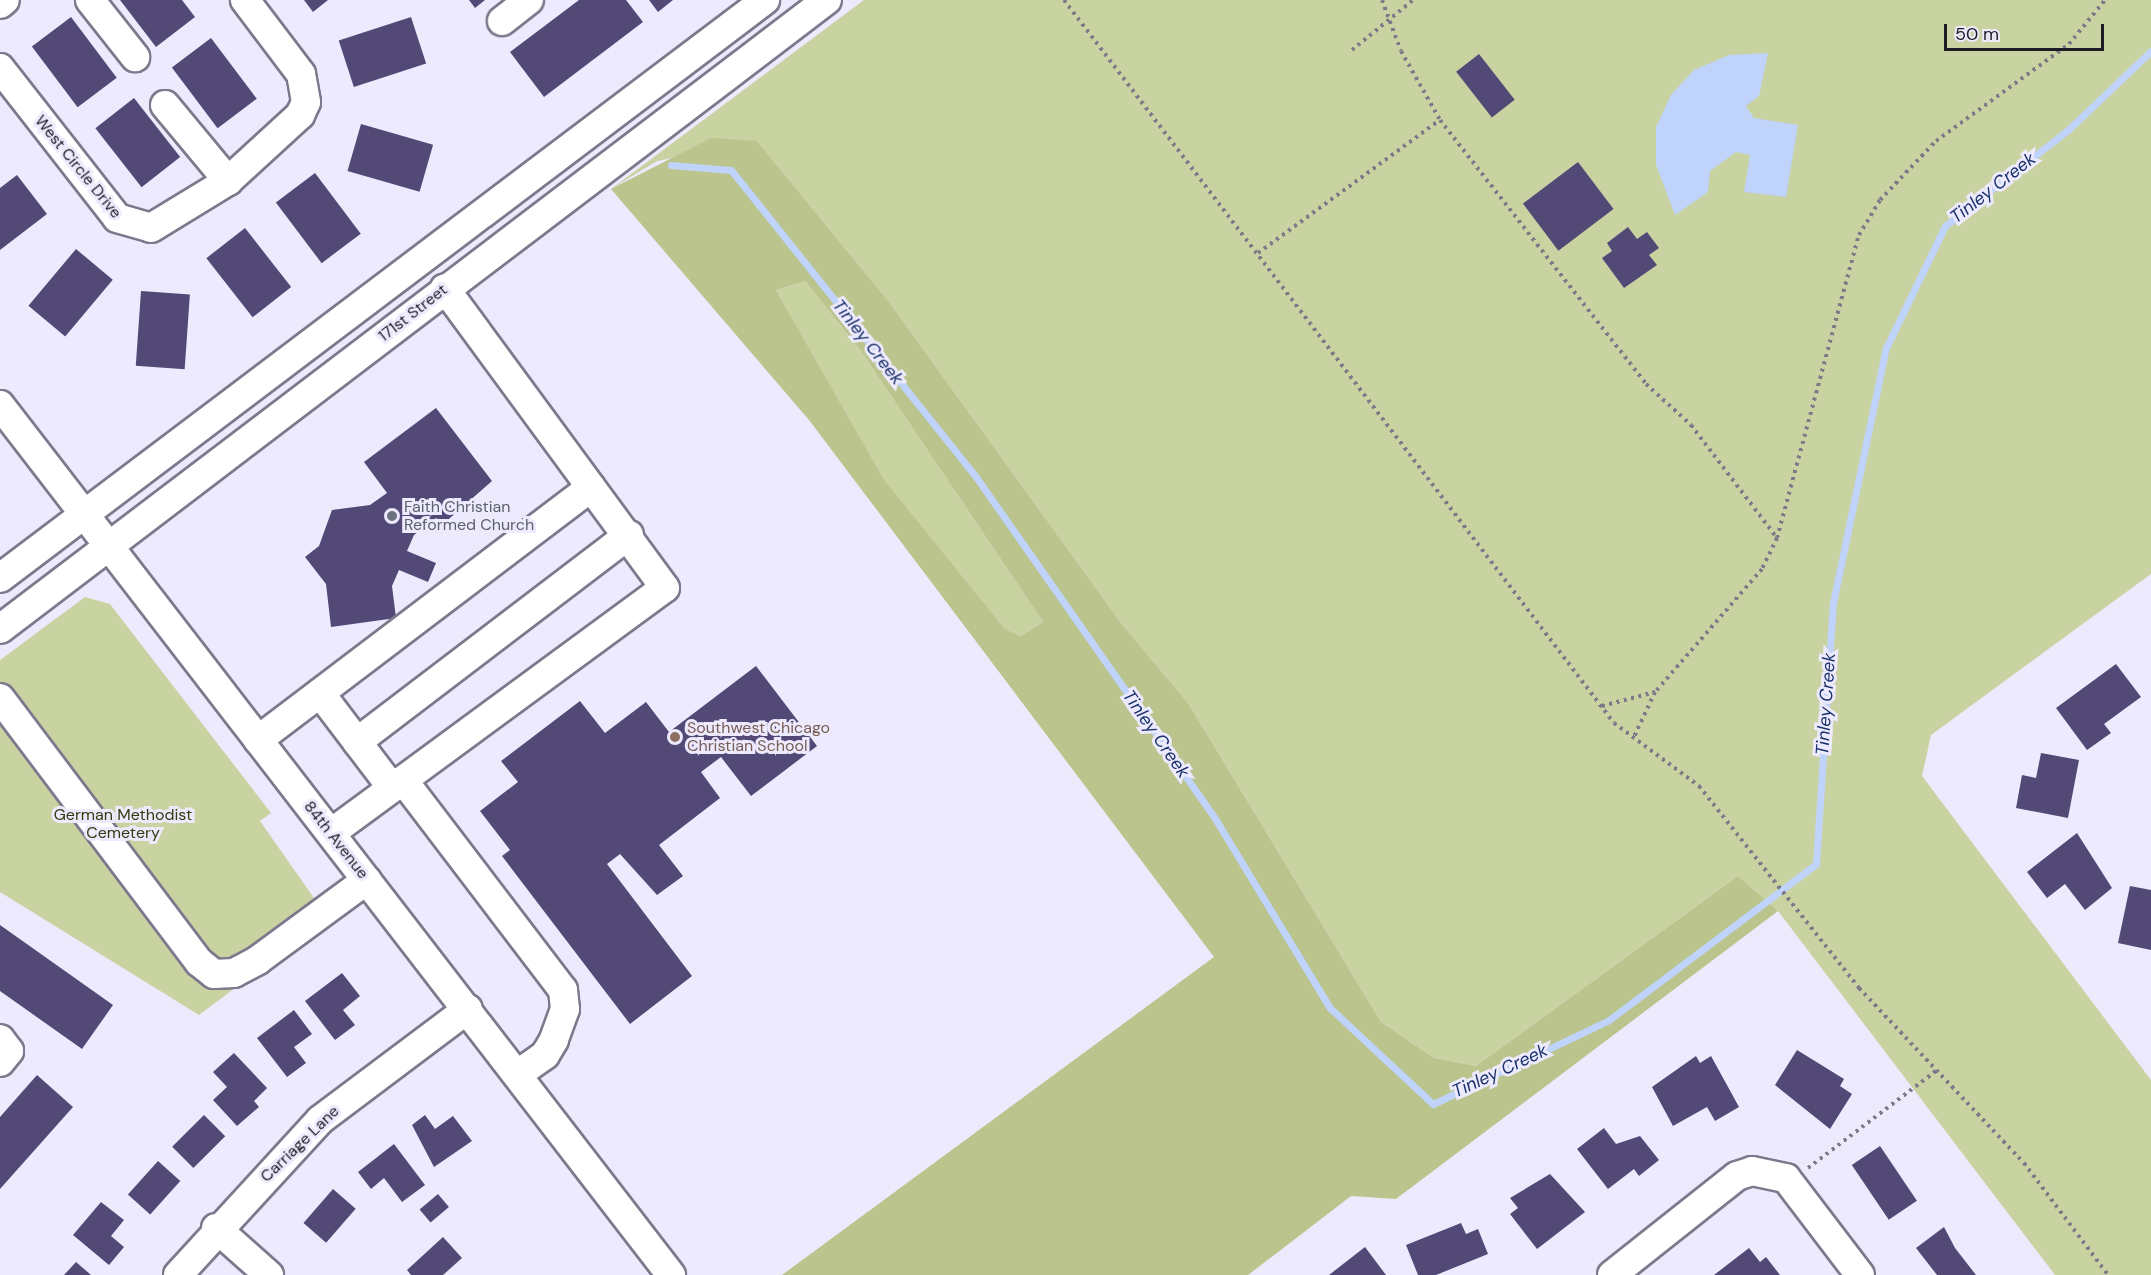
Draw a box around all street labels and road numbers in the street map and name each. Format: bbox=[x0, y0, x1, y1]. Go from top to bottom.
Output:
street label: West Circle Drive bbox=[31, 112, 125, 222]
street label: 171st Street bbox=[375, 280, 451, 346]
street label: 84th Avenue bbox=[300, 797, 372, 883]
street label: Carriage Lane bbox=[257, 1102, 343, 1186]

